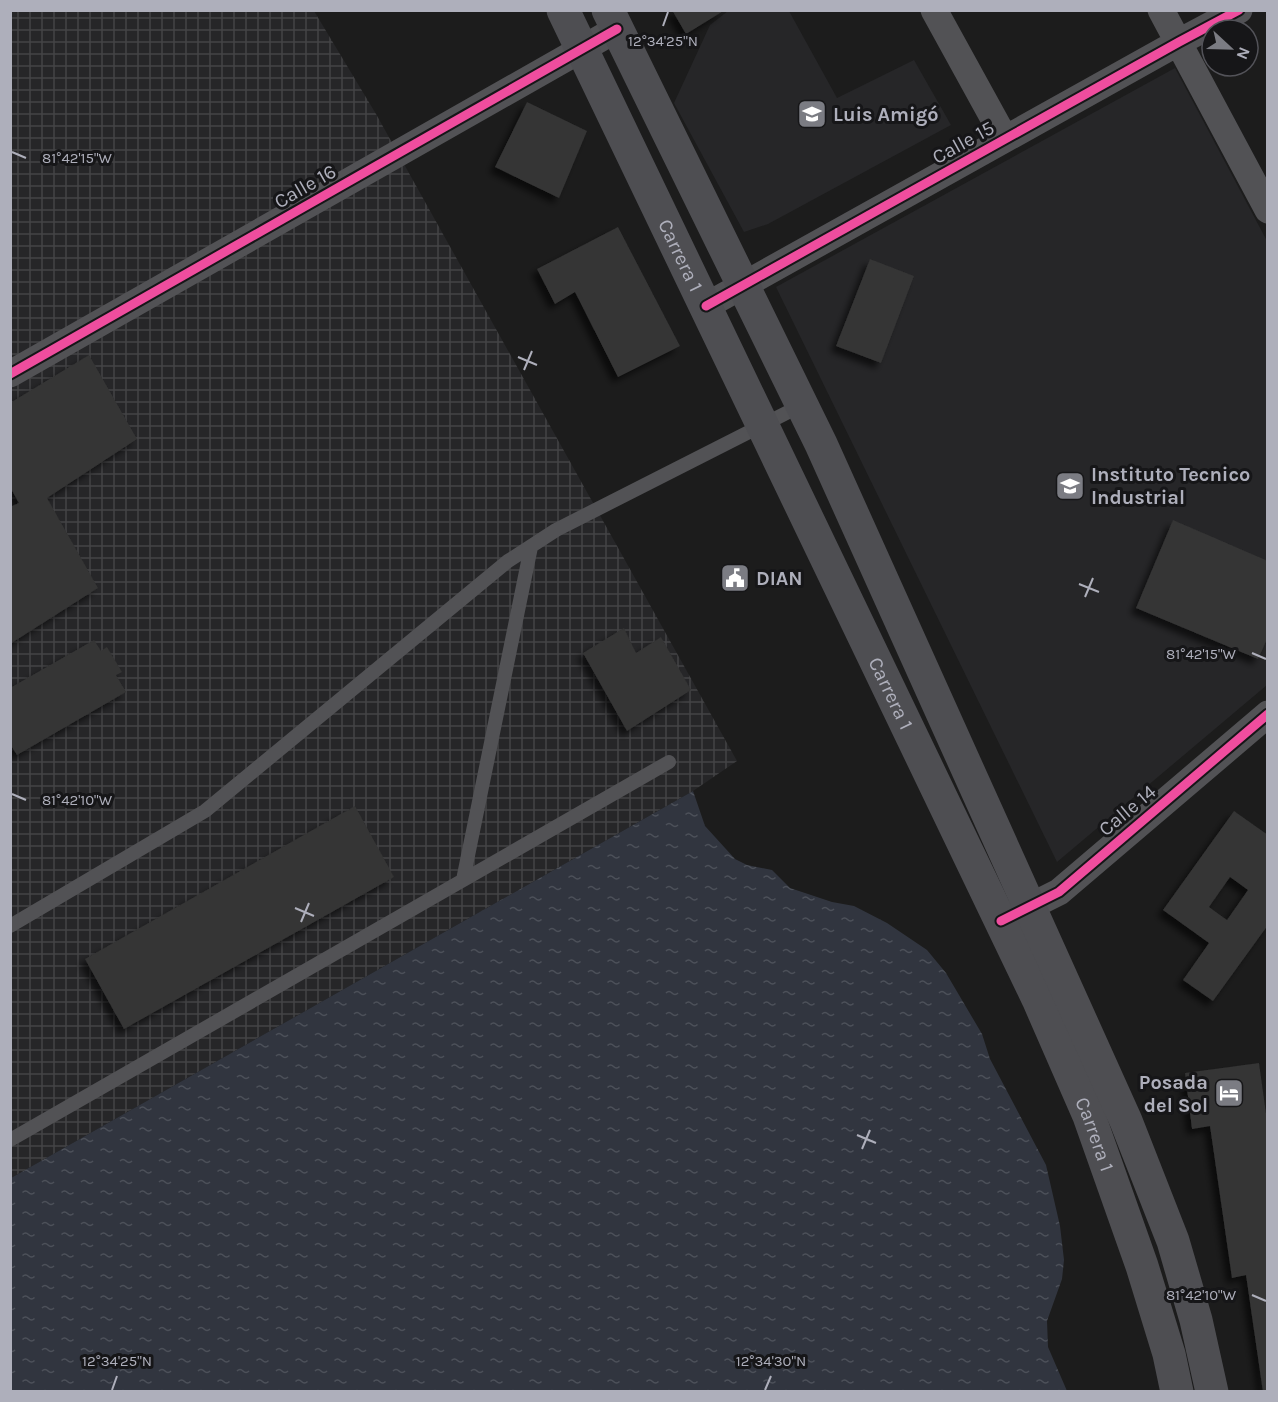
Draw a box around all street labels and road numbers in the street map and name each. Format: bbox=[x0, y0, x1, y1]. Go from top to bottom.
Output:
street label: Calle 15 bbox=[928, 116, 998, 169]
street label: Calle 16 bbox=[270, 160, 340, 213]
street label: Carrera 1 bbox=[653, 215, 707, 295]
street label: Carrera 1 bbox=[864, 654, 918, 733]
street label: Calle 14 bbox=[1094, 780, 1160, 841]
street label: Carrera 1 bbox=[1070, 1094, 1119, 1175]

